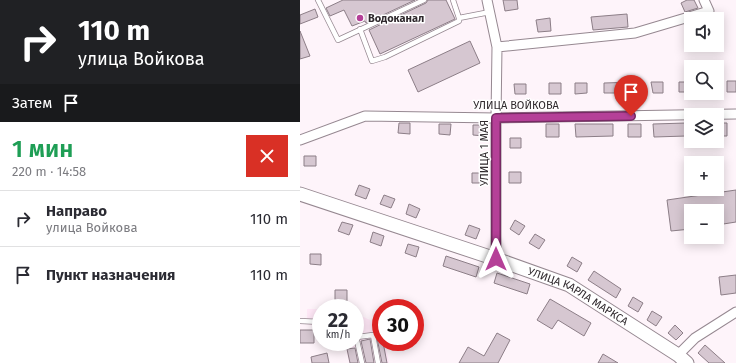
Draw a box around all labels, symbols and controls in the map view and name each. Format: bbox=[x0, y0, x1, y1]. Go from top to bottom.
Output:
place label: Водоканал bbox=[368, 12, 424, 25]
map controls bbox=[684, 12, 724, 244]
button: sound bbox=[684, 12, 724, 52]
marker: Водоканал bbox=[355, 13, 365, 23]
text: 110 m bbox=[78, 14, 150, 47]
icon: right bbox=[12, 16, 64, 68]
text: улица Войкова bbox=[78, 48, 205, 70]
button: search bbox=[684, 60, 724, 100]
pin bbox=[614, 75, 648, 116]
icon: arrive bbox=[620, 81, 642, 103]
icon: arrive bbox=[60, 92, 82, 114]
text: Затем bbox=[12, 94, 52, 112]
street label: УЛИЦА ВОЙКОВА bbox=[473, 99, 560, 112]
button: layers bbox=[684, 108, 724, 148]
street label: УЛИЦА 1 МАЯ bbox=[478, 120, 491, 186]
text: 1 мин bbox=[12, 135, 73, 163]
button: close bbox=[246, 135, 288, 177]
button: + bbox=[684, 156, 724, 196]
text: 220 m · 14:58 bbox=[12, 164, 86, 179]
text: Направо bbox=[46, 202, 107, 220]
button: − bbox=[684, 204, 724, 244]
icon: right bbox=[12, 208, 34, 230]
text: 110 m bbox=[250, 210, 288, 228]
text: улица Войкова bbox=[46, 220, 137, 235]
position arrow bbox=[475, 238, 517, 280]
icon: arrive bbox=[12, 264, 34, 286]
street label: УЛИЦА КАРЛА МАРКСА bbox=[526, 265, 631, 329]
text: Пункт назначения bbox=[46, 266, 175, 284]
text: 110 m bbox=[250, 266, 288, 284]
speed limit sign: 30 bbox=[372, 299, 424, 351]
text: 22 bbox=[328, 308, 348, 332]
text: km/h bbox=[326, 329, 350, 341]

